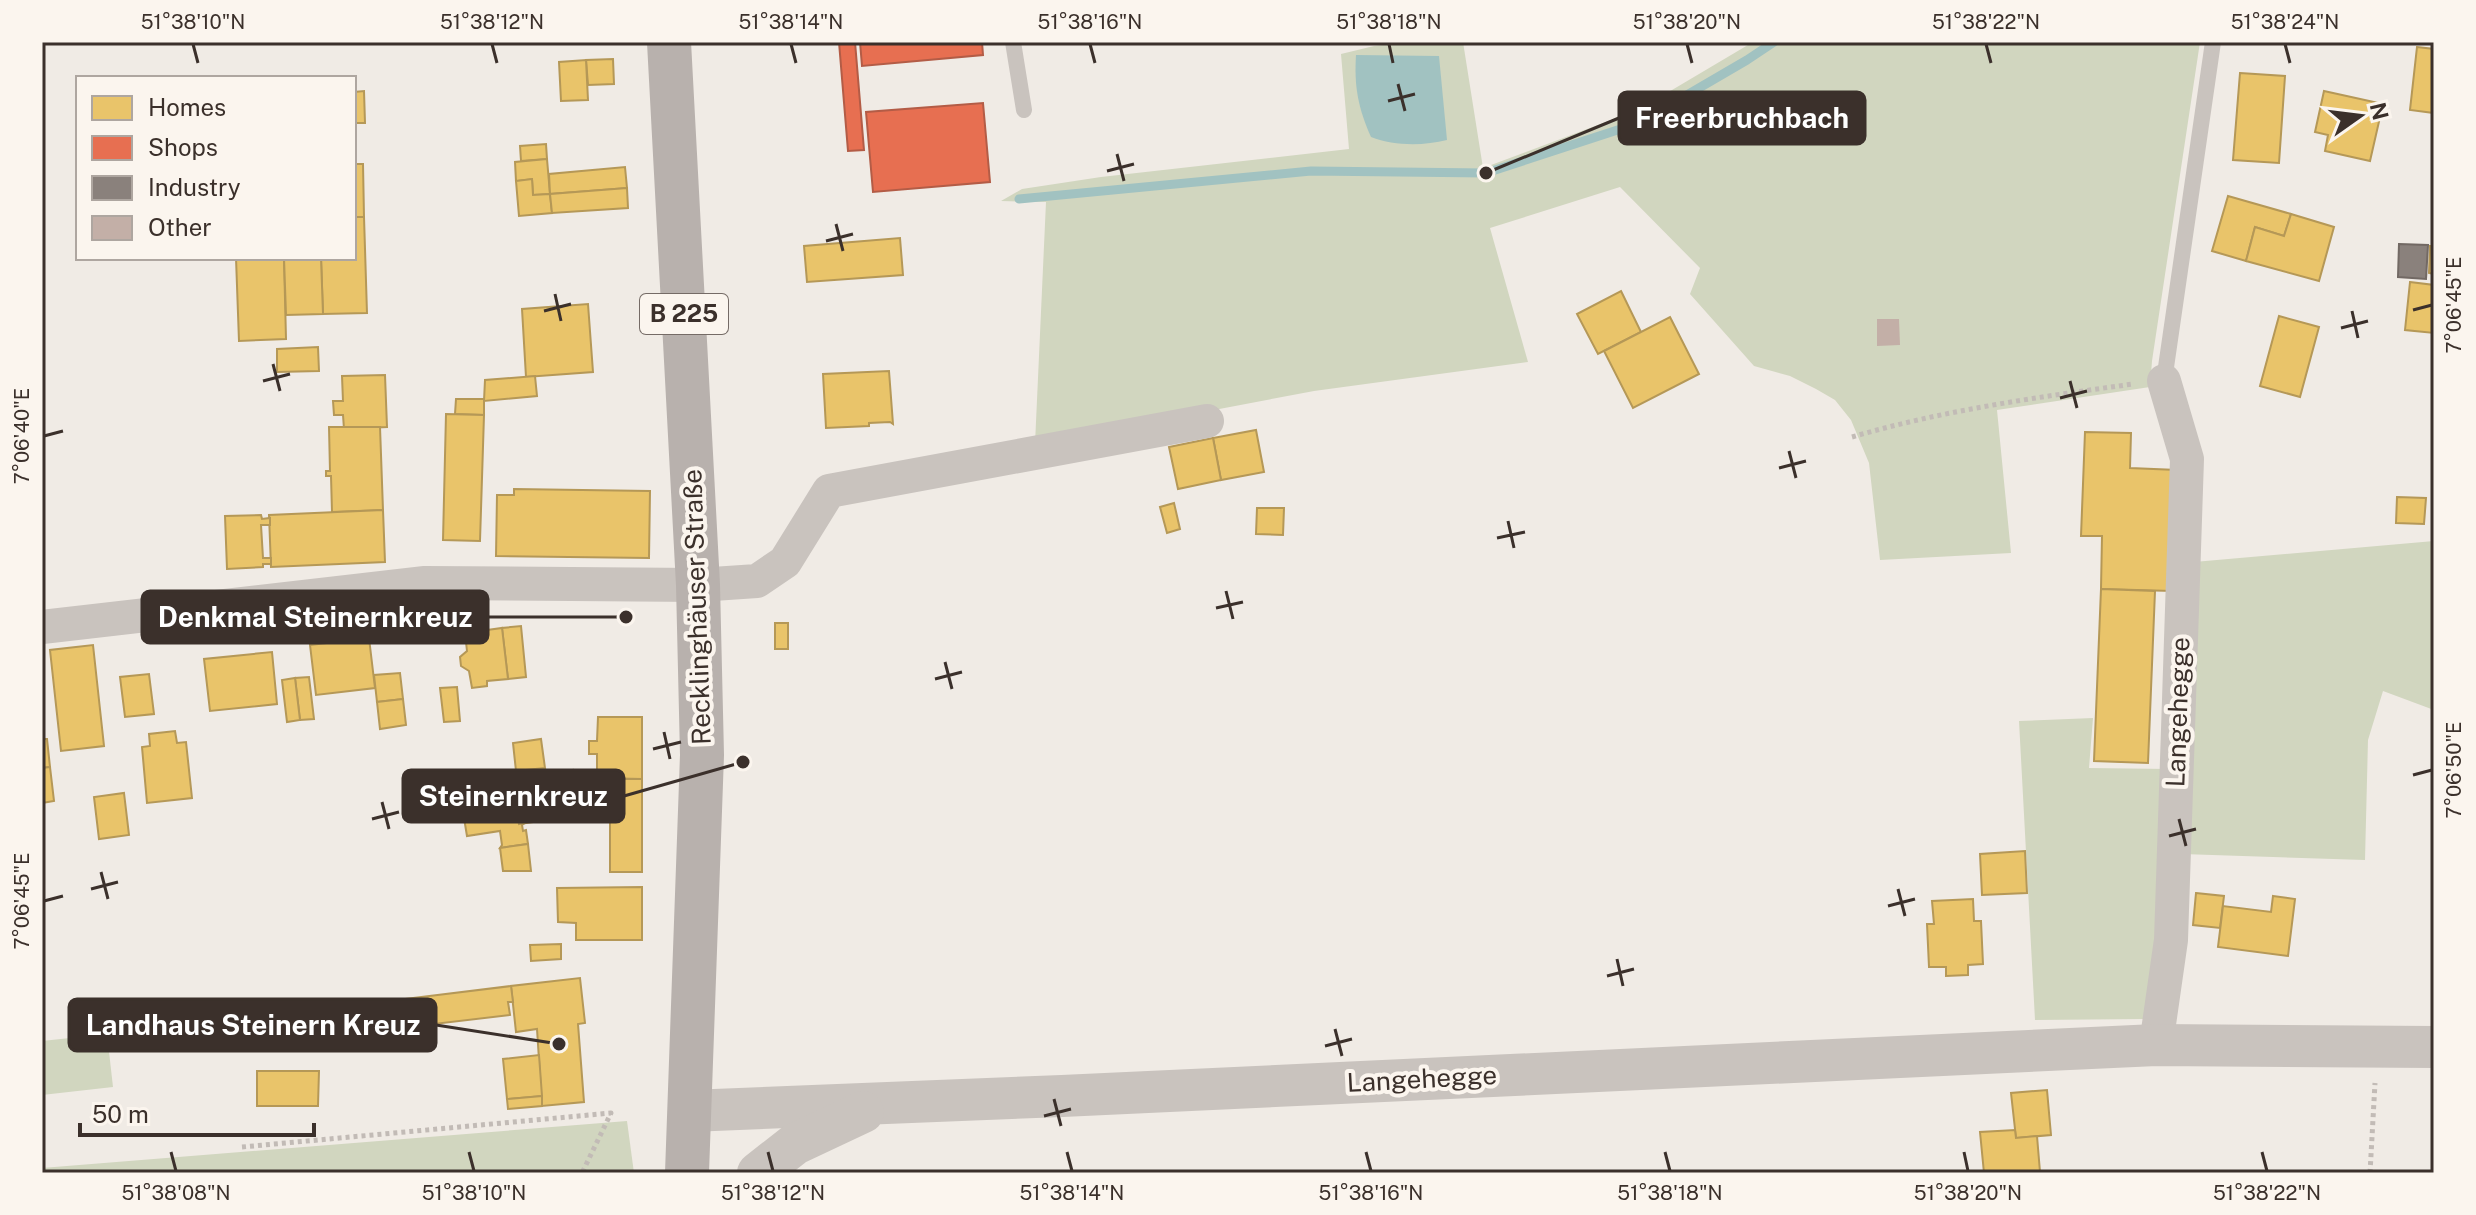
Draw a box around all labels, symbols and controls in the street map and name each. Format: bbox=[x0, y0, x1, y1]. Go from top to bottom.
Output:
text: 51°38'10"N bbox=[141, 10, 245, 34]
text: 51°38'12"N bbox=[440, 10, 544, 34]
text: 51°38'14"N bbox=[739, 10, 843, 34]
text: 51°38'16"N bbox=[1038, 10, 1142, 34]
text: 51°38'18"N bbox=[1336, 10, 1442, 34]
text: 51°38'20"N bbox=[1633, 10, 1741, 34]
text: 51°38'22"N bbox=[1932, 10, 2040, 34]
text: 51°38'24"N bbox=[2231, 10, 2339, 34]
legend bbox=[76, 76, 356, 260]
north arrow bbox=[2320, 76, 2400, 156]
callout: Freerbruchbach bbox=[1619, 92, 1865, 144]
text: Homes bbox=[148, 93, 226, 121]
text: N bbox=[2365, 100, 2394, 123]
text: Freerbruchbach bbox=[1635, 101, 1849, 134]
text: Shops bbox=[148, 133, 218, 161]
text: Industry bbox=[148, 173, 241, 201]
text: Other bbox=[148, 213, 212, 241]
text: 7°06'45"E bbox=[2442, 257, 2466, 353]
road number: B 225 bbox=[640, 294, 728, 334]
text: 7°06'40"E bbox=[10, 388, 34, 484]
street label: Recklinghäuser Straße bbox=[676, 469, 717, 745]
callout: Denkmal Steinernkreuz bbox=[142, 591, 488, 643]
text: Denkmal Steinernkreuz bbox=[158, 600, 472, 633]
street label: Langehegge bbox=[2159, 636, 2196, 788]
text: 7°06'50"E bbox=[2442, 722, 2466, 818]
callout: Steinernkreuz bbox=[403, 770, 624, 822]
text: Steinernkreuz bbox=[418, 779, 608, 812]
text: 7°06'45"E bbox=[10, 853, 34, 949]
callout: Landhaus Steinern Kreuz bbox=[69, 999, 436, 1051]
text: Landhaus Steinern Kreuz bbox=[86, 1008, 420, 1041]
street label: Langehegge bbox=[1346, 1059, 1498, 1098]
scale bar bbox=[80, 1087, 314, 1137]
text: 50 m bbox=[92, 1100, 149, 1128]
text: 51°38'08"N bbox=[121, 1181, 231, 1205]
text: 51°38'10"N bbox=[422, 1181, 526, 1205]
text: 51°38'12"N bbox=[721, 1181, 825, 1205]
text: 51°38'14"N bbox=[1020, 1181, 1124, 1205]
text: 51°38'16"N bbox=[1319, 1181, 1423, 1205]
text: 51°38'18"N bbox=[1617, 1181, 1723, 1205]
text: 51°38'20"N bbox=[1914, 1181, 2022, 1205]
text: 51°38'22"N bbox=[2213, 1181, 2321, 1205]

